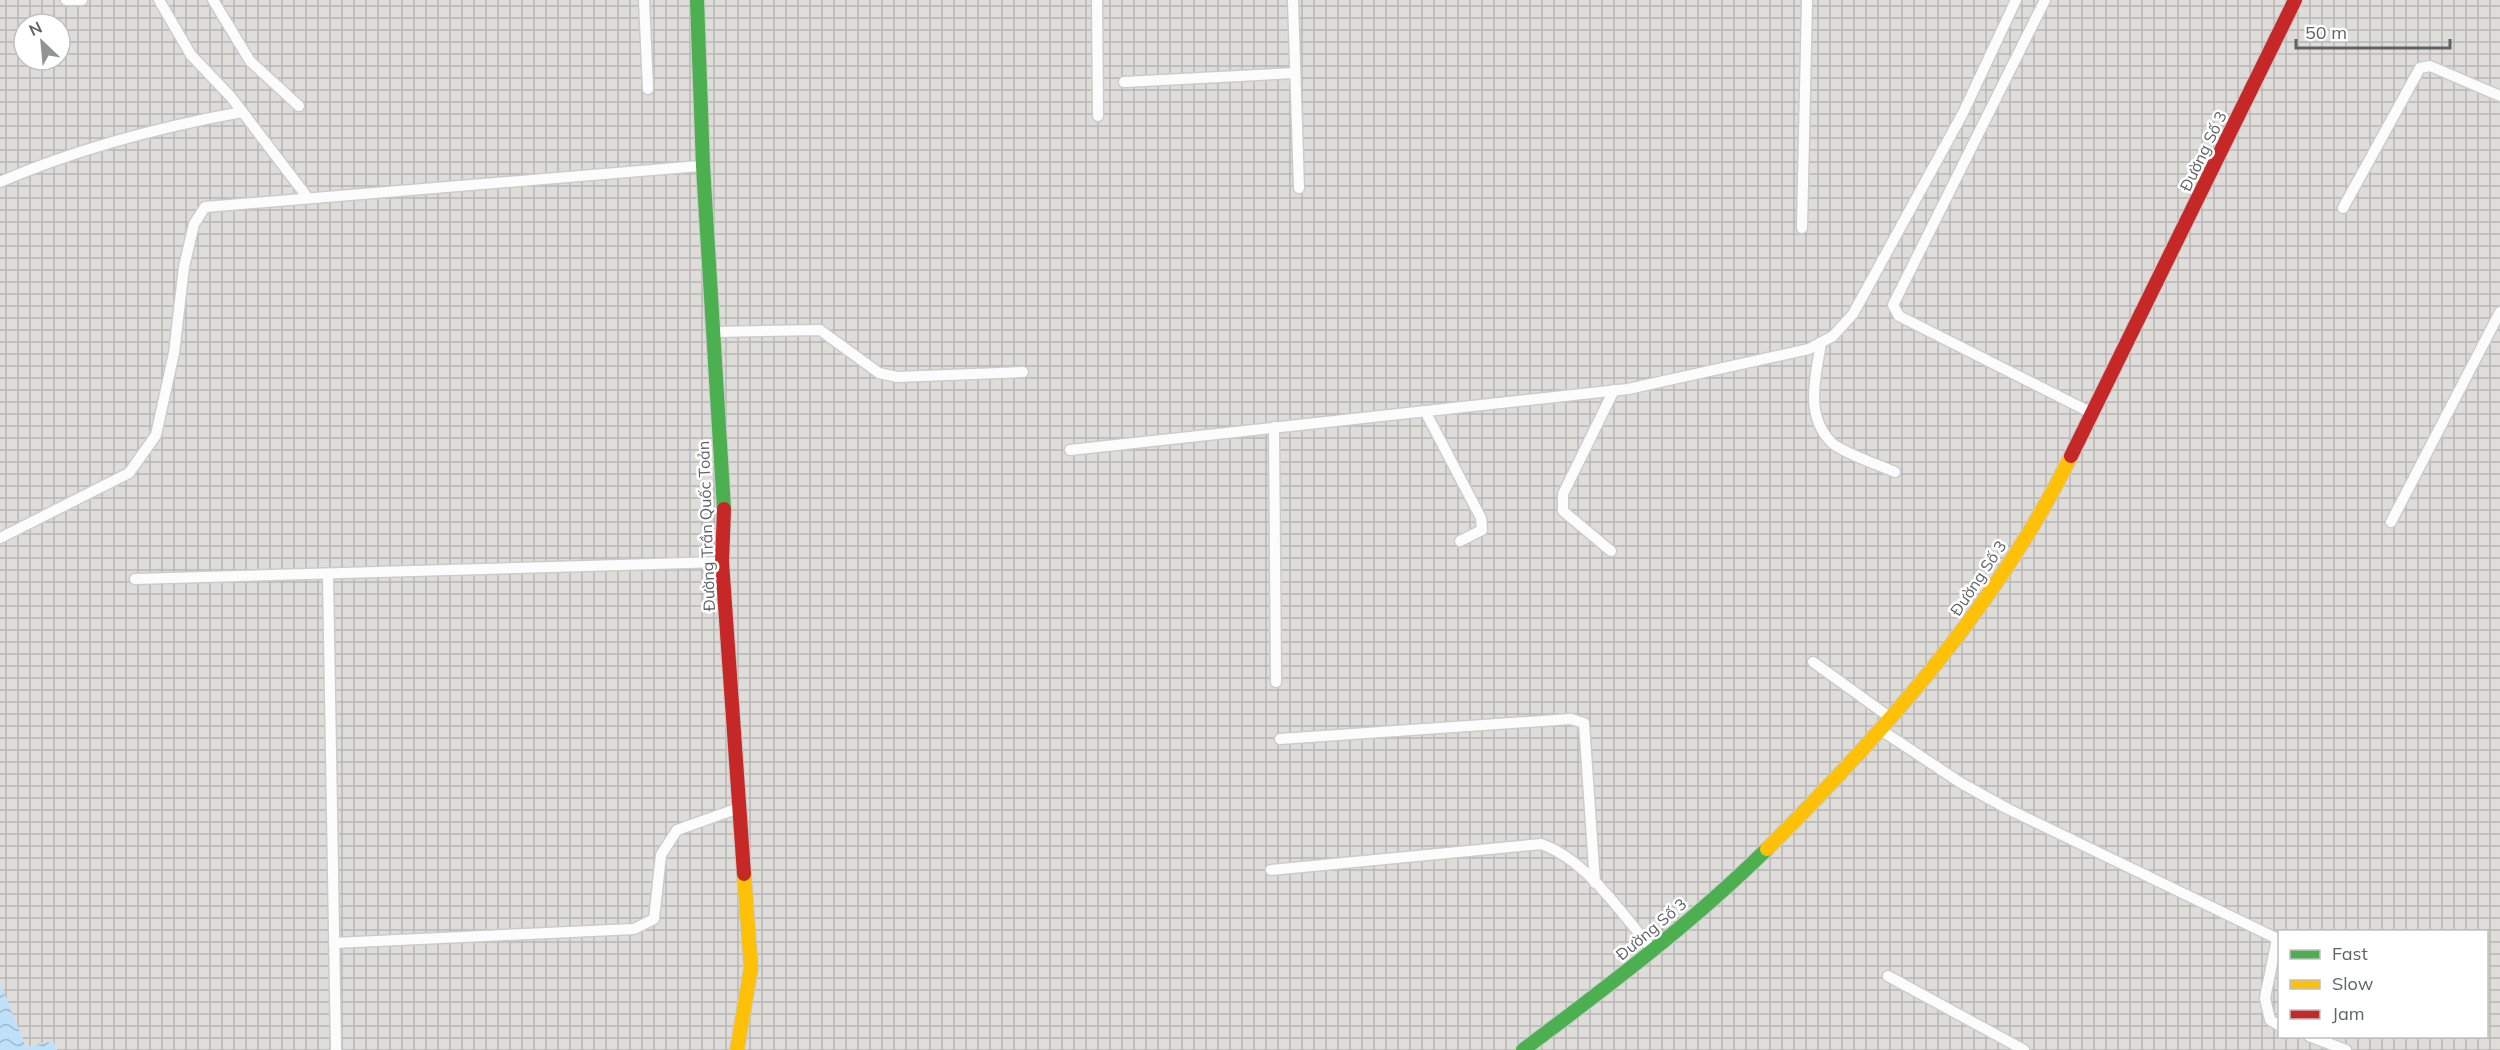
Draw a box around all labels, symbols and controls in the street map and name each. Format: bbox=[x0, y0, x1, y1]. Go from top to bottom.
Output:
north arrow bbox=[12, 12, 72, 72]
scale bar bbox=[2296, 12, 2450, 50]
text: N bbox=[26, 17, 45, 40]
text: 50 m bbox=[2305, 21, 2347, 44]
street label: Đường Số 3 bbox=[2175, 108, 2231, 194]
street label: Đường Trần Quốc Toản bbox=[693, 441, 719, 611]
street label: Đường Số 3 bbox=[1946, 537, 2010, 619]
street label: Đường Số 3 bbox=[1611, 894, 1691, 964]
legend bbox=[2278, 930, 2488, 1038]
text: Fast bbox=[2332, 942, 2368, 965]
text: Slow bbox=[2332, 972, 2374, 995]
text: Jam bbox=[2332, 1002, 2365, 1025]

